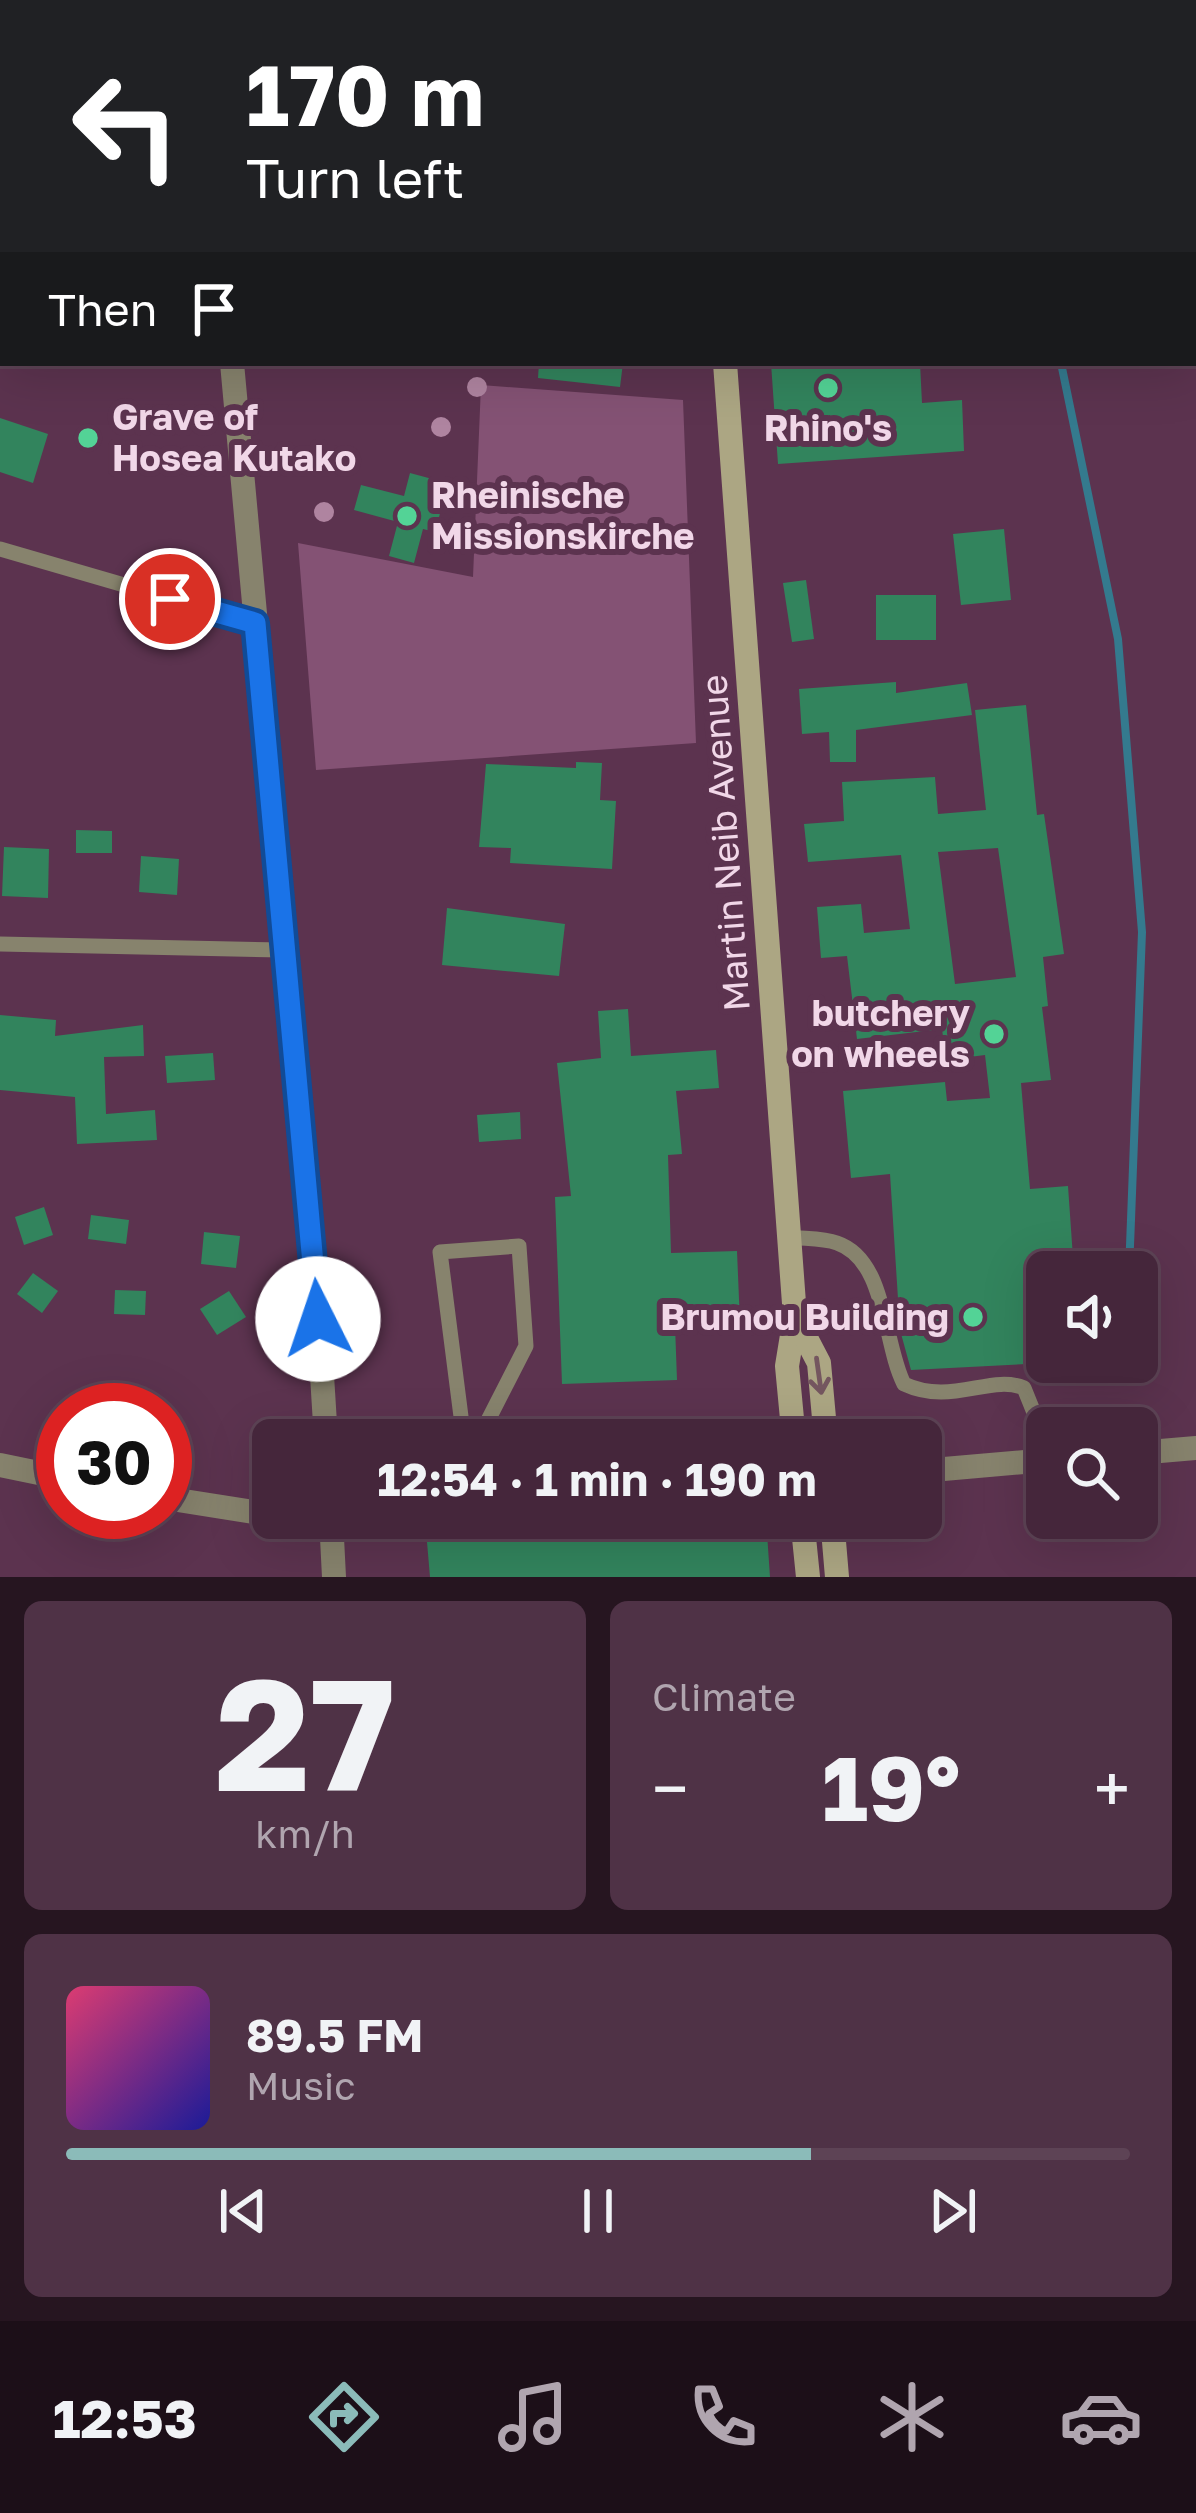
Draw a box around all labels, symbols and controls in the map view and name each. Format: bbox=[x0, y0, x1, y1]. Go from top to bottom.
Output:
text: 170 m bbox=[246, 44, 484, 144]
icon: left bbox=[48, 48, 204, 204]
text: Turn left bbox=[246, 145, 464, 210]
icon: arrive bbox=[181, 276, 247, 342]
text: Then bbox=[48, 282, 157, 336]
marker: Rhino's bbox=[815, 375, 841, 401]
place label: Grave of Hosea Kutako bbox=[112, 395, 356, 479]
place label: Rhino's bbox=[764, 406, 892, 449]
marker: Grave of Hosea Kutako bbox=[75, 425, 101, 451]
place label: Rheinische Missionskirche bbox=[431, 473, 695, 557]
marker: Rheinische Missionskirche bbox=[394, 503, 420, 529]
pin bbox=[119, 548, 221, 650]
icon: arrive bbox=[137, 566, 203, 632]
street label: Martin Neib Avenue bbox=[691, 673, 758, 1013]
place label: butchery on wheels bbox=[791, 991, 970, 1075]
marker: butchery on wheels bbox=[981, 1021, 1007, 1047]
map controls bbox=[1026, 1251, 1158, 1539]
button: sound bbox=[1026, 1251, 1158, 1383]
position arrow bbox=[255, 1256, 381, 1382]
place label: Brumou Building bbox=[660, 1295, 949, 1338]
marker: Brumou Building bbox=[960, 1304, 986, 1330]
one-way arrow bbox=[809, 1355, 831, 1394]
speed limit sign: 30 bbox=[36, 1383, 192, 1539]
button: search bbox=[1026, 1407, 1158, 1539]
text: 12:54 · 1 min · 190 m bbox=[377, 1452, 817, 1506]
text: 27 bbox=[215, 1638, 395, 1825]
text: Climate bbox=[652, 1673, 796, 1720]
text: 19° bbox=[822, 1733, 960, 1841]
text: − bbox=[652, 1748, 688, 1828]
text: + bbox=[1094, 1748, 1130, 1828]
text: km/h bbox=[255, 1810, 355, 1857]
text: 89.5 FM bbox=[246, 2008, 423, 2062]
text: Music bbox=[246, 2062, 356, 2109]
icon: previous bbox=[210, 2178, 276, 2244]
icon: pause bbox=[565, 2178, 631, 2244]
icon: next bbox=[920, 2178, 986, 2244]
icon: directions bbox=[302, 2375, 386, 2459]
icon: music bbox=[491, 2375, 575, 2459]
icon: phone bbox=[681, 2375, 765, 2459]
icon: climate bbox=[870, 2375, 954, 2459]
icon: car bbox=[1059, 2375, 1143, 2459]
text: 12:53 bbox=[53, 2385, 197, 2450]

